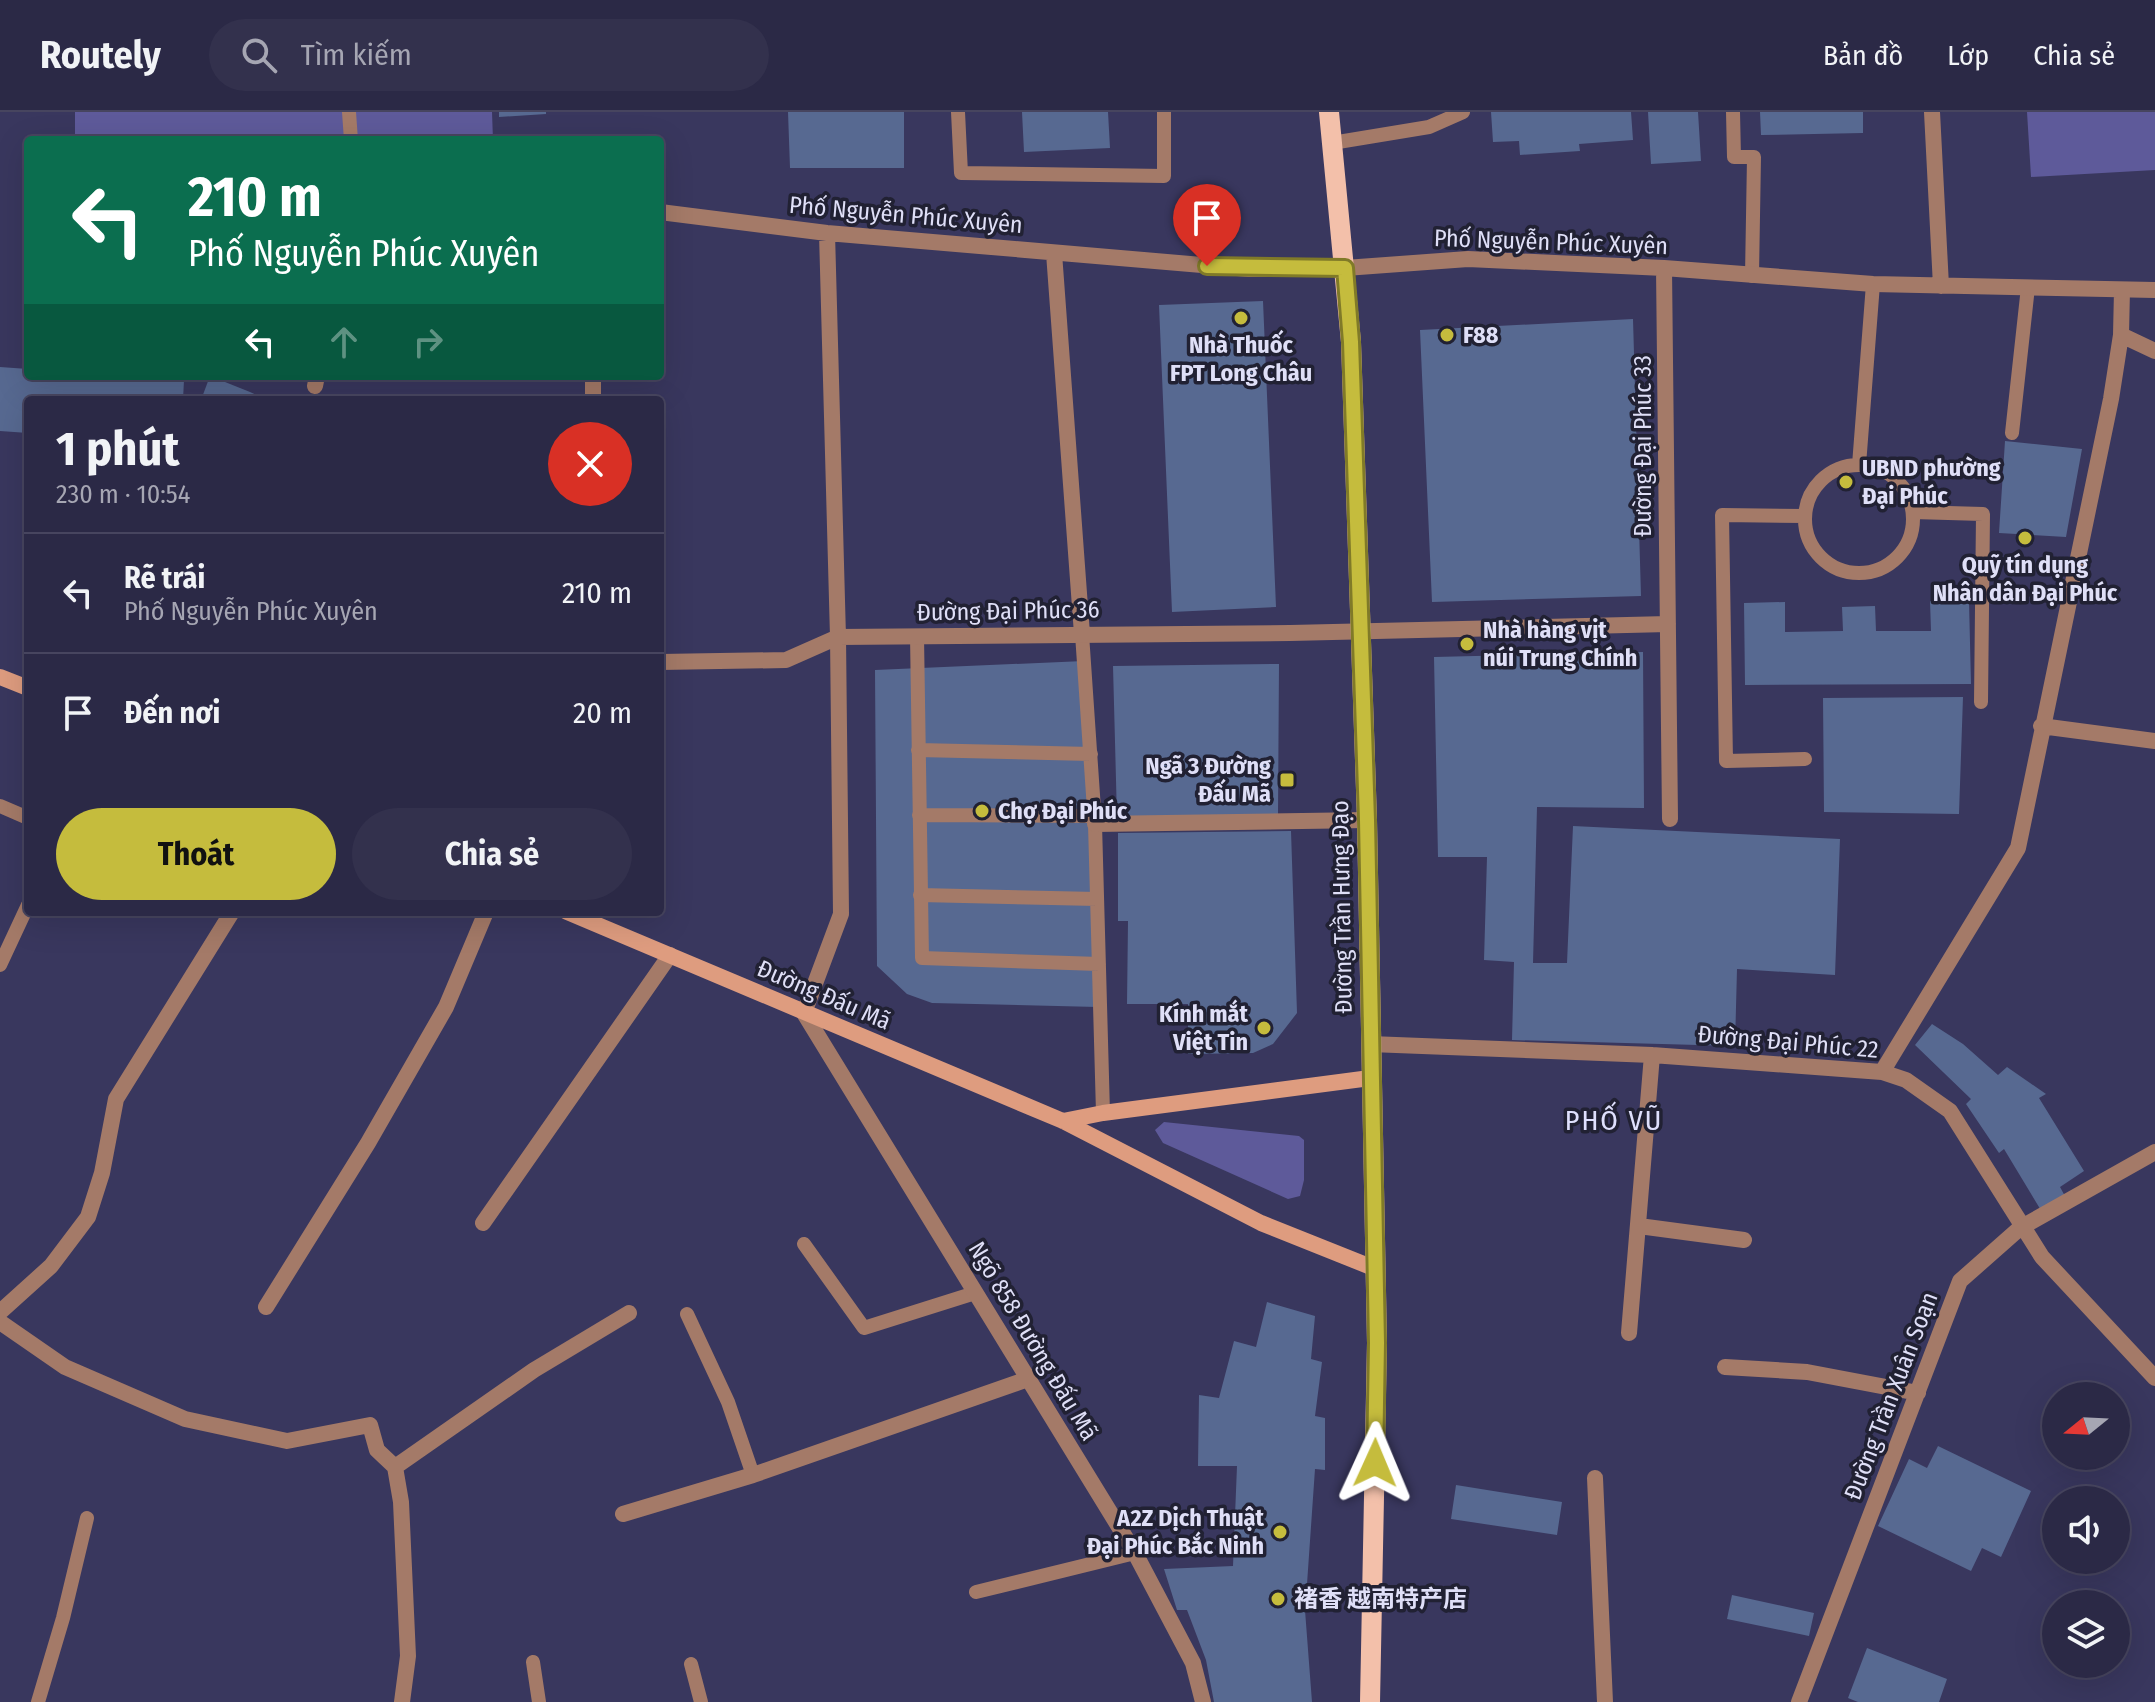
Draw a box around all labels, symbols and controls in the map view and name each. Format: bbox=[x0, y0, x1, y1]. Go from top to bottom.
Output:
search box bbox=[209, 19, 769, 91]
text: Routely bbox=[40, 32, 161, 78]
icon: search bbox=[237, 33, 281, 77]
text: Tìm kiếm bbox=[301, 37, 412, 73]
text: Bản đồ bbox=[1823, 39, 1903, 72]
text: Lớp bbox=[1947, 39, 1989, 72]
text: Chia sẻ bbox=[2033, 39, 2115, 72]
text: 210 m bbox=[188, 164, 322, 231]
icon: left bbox=[56, 168, 160, 272]
pin bbox=[1173, 184, 1241, 266]
street label: Phố Nguyễn Phúc Xuyên bbox=[788, 191, 1024, 239]
icon: arrive bbox=[1185, 196, 1229, 240]
street label: Phố Nguyễn Phúc Xuyên bbox=[1433, 224, 1669, 260]
text: Phố Nguyễn Phúc Xuyên bbox=[188, 232, 539, 276]
marker: Nhà Thuốc FPT Long Châu bbox=[1232, 309, 1250, 327]
icon: left bbox=[238, 320, 282, 364]
icon: ahead bbox=[322, 320, 366, 364]
icon: right bbox=[406, 320, 450, 364]
place label: F88 bbox=[1463, 321, 1499, 349]
marker: F88 bbox=[1438, 326, 1456, 344]
place label: Nhà Thuốc FPT Long Châu bbox=[1170, 329, 1312, 387]
street label: Đường Đại Phúc 33 bbox=[1629, 355, 1657, 537]
text: 1 phút bbox=[56, 420, 179, 478]
button: close bbox=[548, 422, 632, 506]
place label: UBND phường Đại Phúc bbox=[1862, 454, 2001, 510]
marker: UBND phường Đại Phúc bbox=[1837, 473, 1855, 491]
text: 230 m · 10:54 bbox=[56, 479, 190, 510]
marker: Quỹ tín dụng Nhân dân Đại Phúc bbox=[2016, 529, 2034, 547]
place label: Quỹ tín dụng Nhân dân Đại Phúc bbox=[1933, 551, 2118, 607]
text: Rẽ trái bbox=[124, 560, 205, 596]
icon: left bbox=[56, 571, 100, 615]
text: 210 m bbox=[562, 575, 632, 611]
street label: Đường Đại Phúc 36 bbox=[916, 595, 1100, 627]
text: Phố Nguyễn Phúc Xuyên bbox=[124, 596, 378, 627]
place label: Nhà hàng vịt núi Trung Chính bbox=[1483, 616, 1637, 672]
marker: Nhà hàng vịt núi Trung Chính bbox=[1458, 635, 1476, 653]
icon: arrive bbox=[56, 691, 100, 735]
text: Đến nơi bbox=[124, 695, 220, 731]
text: 20 m bbox=[573, 695, 632, 731]
place label: Ngã 3 Đường Đấu Mã bbox=[1145, 752, 1271, 808]
marker: Ngã 3 Đường Đấu Mã bbox=[1278, 771, 1296, 789]
place label: Chợ Đại Phúc bbox=[998, 797, 1128, 825]
street label: Đường Trần Hưng Đạo bbox=[1326, 800, 1358, 1014]
marker: Chợ Đại Phúc bbox=[973, 802, 991, 820]
button: Thoát bbox=[56, 808, 336, 900]
button: Chia sẻ bbox=[352, 808, 632, 900]
street label: Đường Đấu Mã bbox=[753, 954, 895, 1036]
place label: Kính mắt Việt Tin bbox=[1159, 999, 1249, 1056]
marker: Kính mắt Việt Tin bbox=[1255, 1019, 1273, 1037]
street label: Đường Đại Phúc 22 bbox=[1696, 1020, 1880, 1064]
district label: PHỐ VŨ bbox=[1565, 1101, 1663, 1137]
street label: Ngõ 858 Đường Đấu Mã bbox=[963, 1237, 1103, 1445]
street label: Đường Trần Xuân Soạn bbox=[1838, 1288, 1944, 1504]
north arrow bbox=[2042, 1382, 2130, 1470]
map controls bbox=[2042, 1382, 2130, 1678]
position arrow bbox=[1333, 1421, 1417, 1505]
button: sound bbox=[2042, 1486, 2130, 1574]
place label: A2Z Dịch Thuật Đại Phúc Bắc Ninh bbox=[1087, 1504, 1265, 1560]
marker: A2Z Dịch Thuật Đại Phúc Bắc Ninh bbox=[1271, 1523, 1289, 1541]
place label: 褚香 越南特产店 bbox=[1294, 1585, 1467, 1613]
marker: 褚香 越南特产店 bbox=[1269, 1590, 1287, 1608]
button: layers bbox=[2042, 1590, 2130, 1678]

